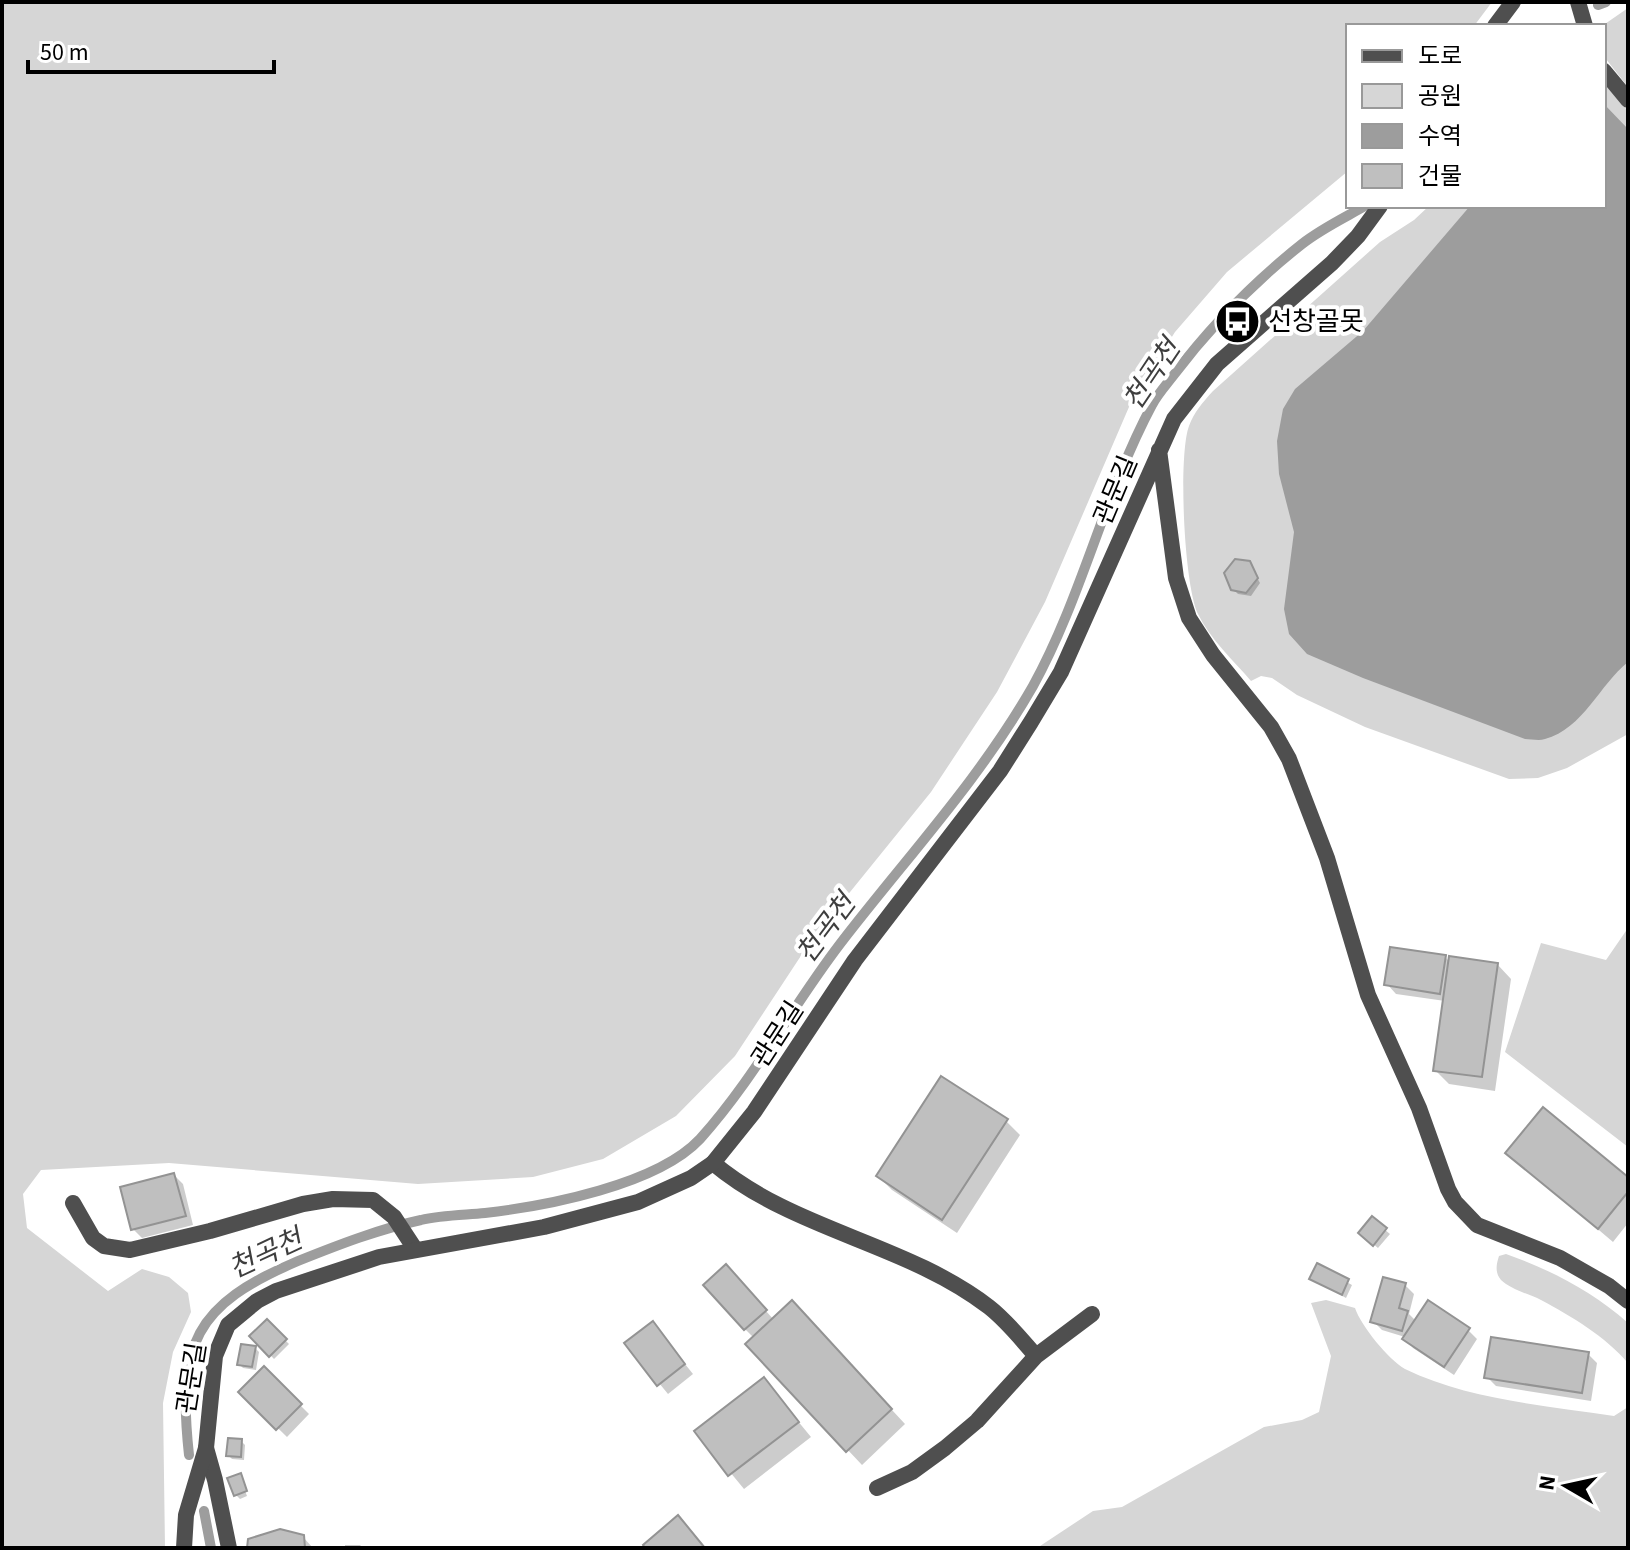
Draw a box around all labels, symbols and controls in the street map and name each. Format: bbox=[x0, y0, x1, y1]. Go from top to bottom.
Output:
scale bar bbox=[28, 24, 274, 74]
legend bbox=[1346, 24, 1606, 208]
text: 50 m bbox=[40, 35, 89, 70]
text: 도로 bbox=[1418, 39, 1462, 74]
text: 공원 bbox=[1418, 79, 1462, 114]
text: 수역 bbox=[1418, 119, 1462, 154]
text: 건물 bbox=[1418, 159, 1462, 194]
bus stop icon: 선창골못 bbox=[1213, 297, 1261, 345]
place label: 선창골못 bbox=[1268, 303, 1364, 340]
water label: 천곡천 bbox=[1114, 329, 1192, 418]
street label: 관문길 bbox=[1084, 450, 1147, 530]
water label: 천곡천 bbox=[787, 883, 867, 971]
street label: 관문길 bbox=[742, 994, 812, 1074]
water label: 천곡천 bbox=[222, 1218, 312, 1288]
street label: 관문길 bbox=[168, 1340, 215, 1416]
north arrow bbox=[1526, 1446, 1606, 1526]
text: N bbox=[1530, 1473, 1564, 1493]

